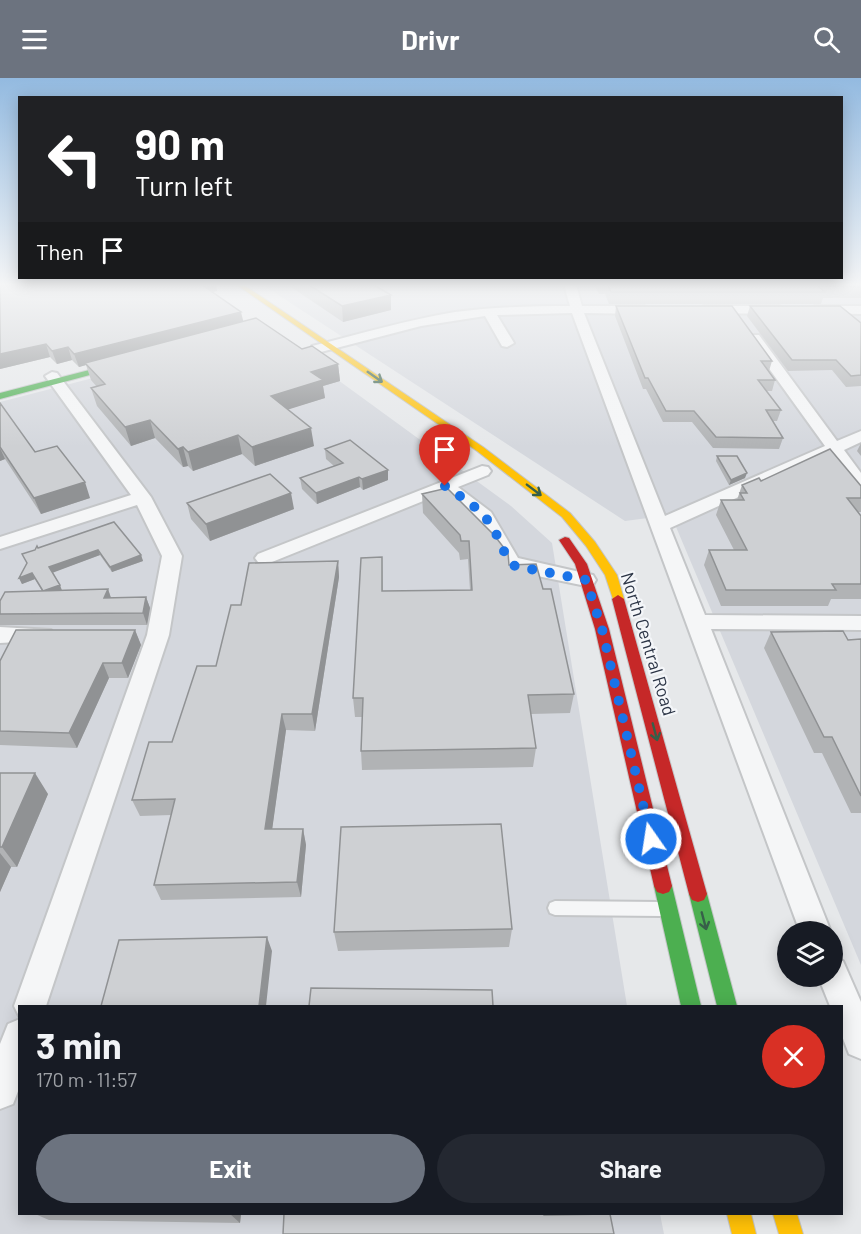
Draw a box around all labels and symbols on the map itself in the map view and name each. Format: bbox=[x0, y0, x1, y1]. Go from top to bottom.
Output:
one-way arrow bbox=[367, 371, 383, 383]
pin bbox=[419, 424, 470, 486]
one-way arrow bbox=[525, 484, 541, 497]
street label: North Central Road bbox=[617, 569, 681, 718]
one-way arrow bbox=[650, 722, 661, 741]
position arrow bbox=[619, 807, 683, 871]
one-way arrow bbox=[699, 911, 710, 930]

